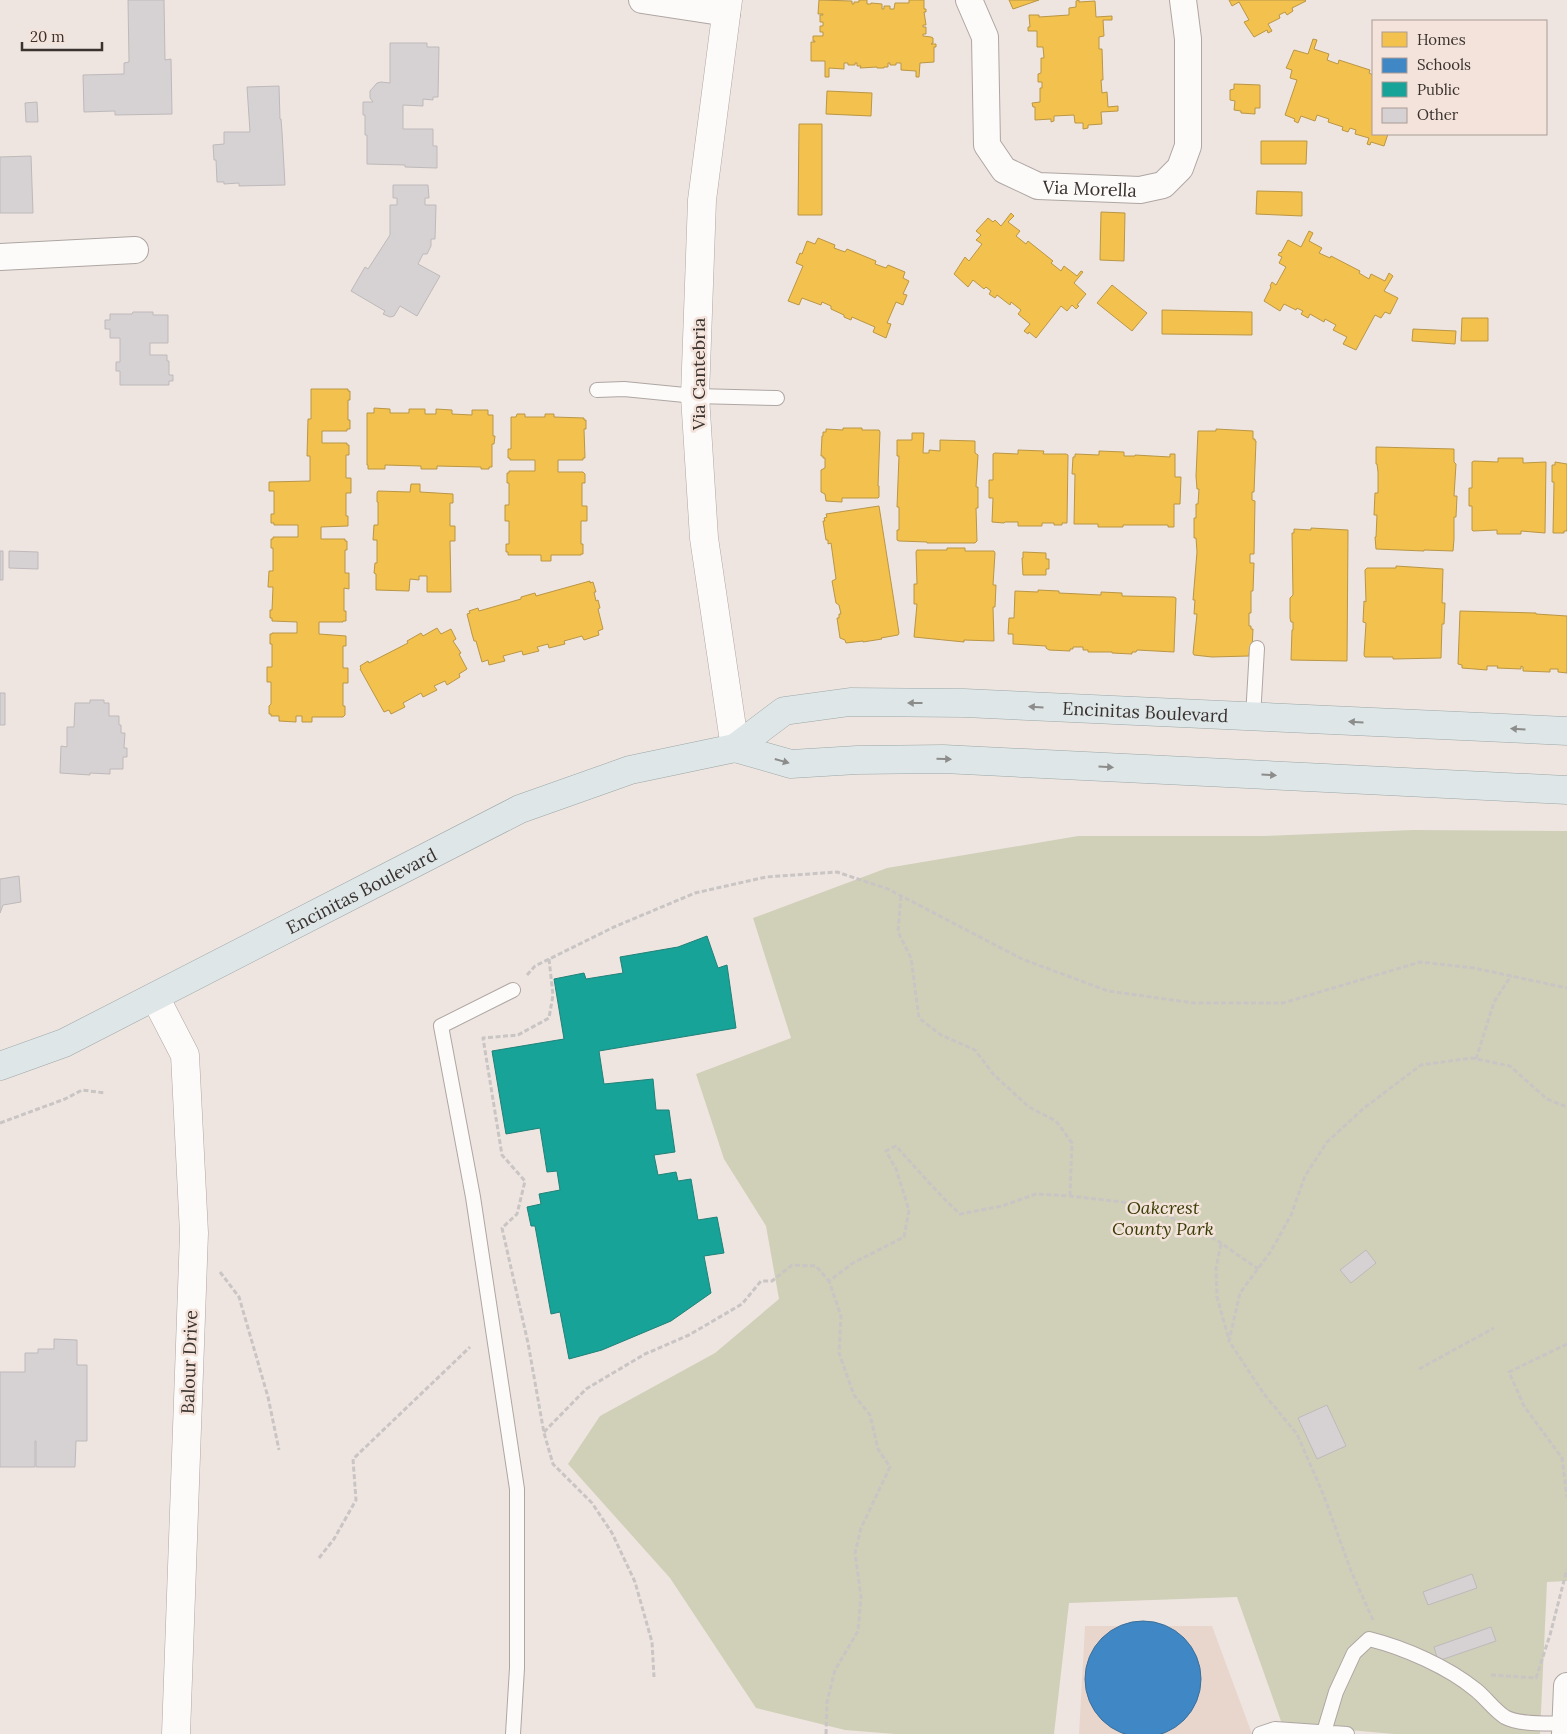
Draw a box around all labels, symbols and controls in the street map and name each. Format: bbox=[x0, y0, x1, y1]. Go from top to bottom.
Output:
scale bar bbox=[22, 20, 102, 52]
legend bbox=[1372, 20, 1547, 135]
text: 20 m bbox=[30, 27, 65, 46]
text: Homes bbox=[1417, 30, 1466, 49]
text: Schools bbox=[1417, 55, 1471, 74]
text: Public bbox=[1417, 80, 1460, 99]
text: Other bbox=[1417, 105, 1459, 124]
street label: Via Morella bbox=[1041, 175, 1137, 201]
street label: Via Cantebria bbox=[687, 318, 710, 431]
street label: Encinitas Boulevard bbox=[1062, 696, 1229, 727]
one-way arrow bbox=[907, 699, 923, 707]
one-way arrow bbox=[1028, 702, 1044, 710]
one-way arrow bbox=[1348, 717, 1364, 725]
one-way arrow bbox=[1510, 725, 1526, 733]
one-way arrow bbox=[936, 756, 952, 764]
one-way arrow bbox=[775, 758, 790, 766]
one-way arrow bbox=[1099, 763, 1115, 771]
one-way arrow bbox=[1261, 771, 1277, 779]
street label: Encinitas Boulevard bbox=[282, 842, 441, 939]
park label: Oakcrest County Park bbox=[1112, 1196, 1214, 1240]
street label: Balour Drive bbox=[176, 1309, 202, 1414]

